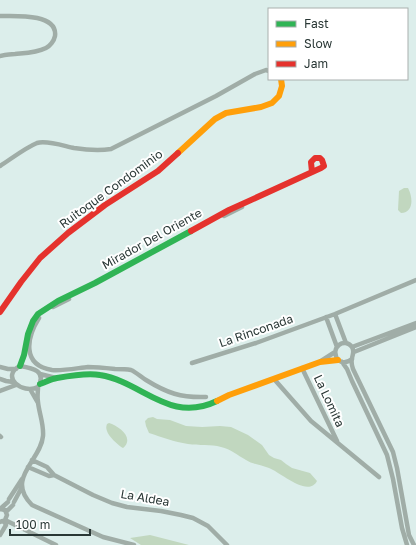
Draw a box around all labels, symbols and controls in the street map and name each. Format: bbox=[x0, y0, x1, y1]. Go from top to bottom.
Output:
legend bbox=[268, 8, 408, 80]
text: Fast bbox=[304, 16, 329, 31]
text: Slow bbox=[304, 36, 332, 51]
text: Jam bbox=[304, 56, 328, 71]
street label: Ruitoque Condominio bbox=[56, 146, 165, 231]
street label: Mirador Del Oriente bbox=[99, 205, 204, 272]
street label: La Rinconada bbox=[217, 311, 295, 350]
street label: La Lomita bbox=[311, 372, 348, 429]
street label: La Aldea bbox=[119, 486, 171, 509]
scale bar bbox=[10, 511, 90, 537]
text: 100 m bbox=[16, 517, 50, 532]

